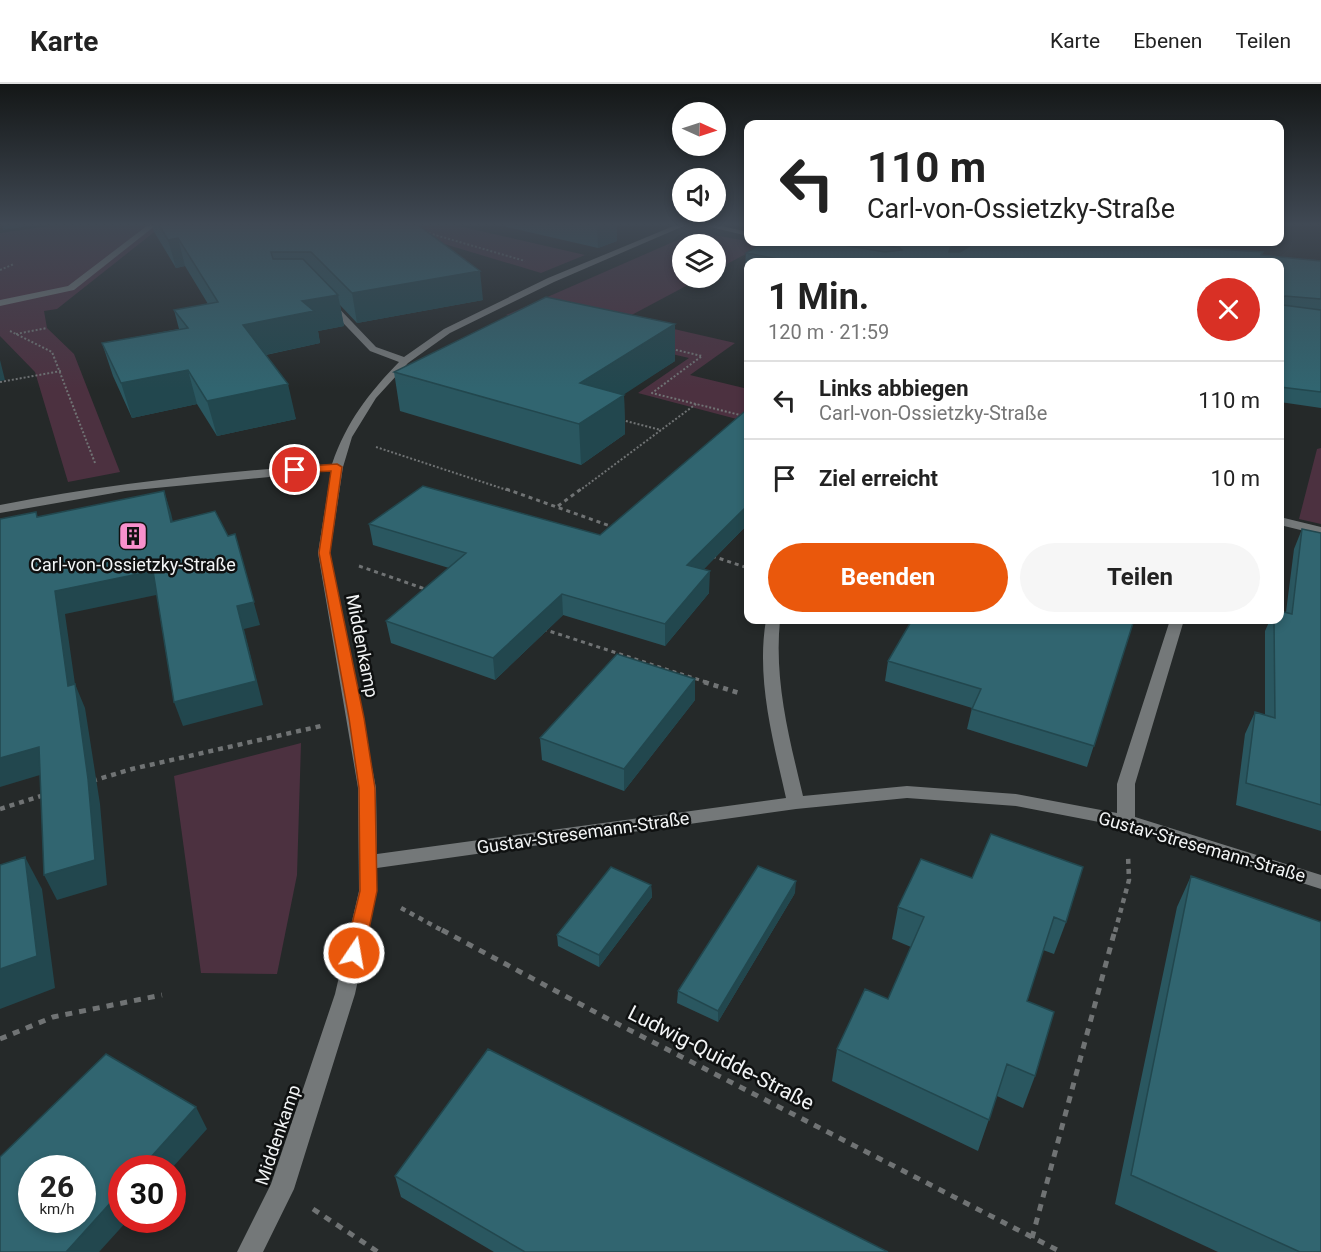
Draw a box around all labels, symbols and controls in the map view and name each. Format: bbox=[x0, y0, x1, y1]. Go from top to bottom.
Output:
text: Karte bbox=[30, 25, 98, 58]
text: Karte bbox=[1050, 29, 1100, 53]
text: Ebenen bbox=[1133, 29, 1202, 53]
text: Teilen bbox=[1235, 29, 1291, 53]
north arrow bbox=[672, 102, 726, 156]
map controls bbox=[672, 102, 726, 288]
text: 110 m bbox=[867, 143, 986, 192]
icon: left bbox=[768, 144, 846, 222]
button: sound bbox=[672, 168, 726, 222]
text: Carl-von-Ossietzky-Straße bbox=[867, 193, 1175, 225]
button: layers bbox=[672, 234, 726, 288]
text: 1 Min. bbox=[768, 276, 869, 318]
button: close bbox=[1197, 278, 1260, 341]
text: 120 m · 21:59 bbox=[768, 320, 889, 344]
text: Links abbiegen bbox=[819, 376, 969, 401]
icon: left bbox=[768, 384, 801, 417]
text: 110 m bbox=[1198, 388, 1260, 413]
text: Carl-von-Ossietzky-Straße bbox=[819, 401, 1047, 425]
pin bbox=[269, 444, 320, 495]
icon: arrive bbox=[278, 453, 311, 486]
icon: arrive bbox=[768, 462, 801, 495]
text: Ziel erreicht bbox=[819, 466, 938, 491]
text: 10 m bbox=[1211, 466, 1260, 491]
building icon: Carl-von-Ossietzky-Straße bbox=[117, 520, 149, 552]
button: Beenden bbox=[768, 543, 1008, 612]
button: Teilen bbox=[1020, 543, 1260, 612]
place label: Carl-von-Ossietzky-Straße bbox=[30, 554, 236, 575]
street label: Middenkamp bbox=[342, 593, 383, 699]
street label: Gustav-Stresemann-Straße bbox=[475, 807, 691, 858]
street label: Gustav-Stresemann-Straße bbox=[1096, 807, 1308, 886]
position arrow bbox=[322, 921, 386, 985]
street label: Ludwig-Quidde-Straße bbox=[624, 1001, 818, 1115]
street label: Middenkamp bbox=[251, 1082, 304, 1188]
speed limit sign: 30 bbox=[108, 1155, 186, 1233]
text: 26 bbox=[40, 1169, 74, 1204]
text: km/h bbox=[39, 1200, 75, 1218]

